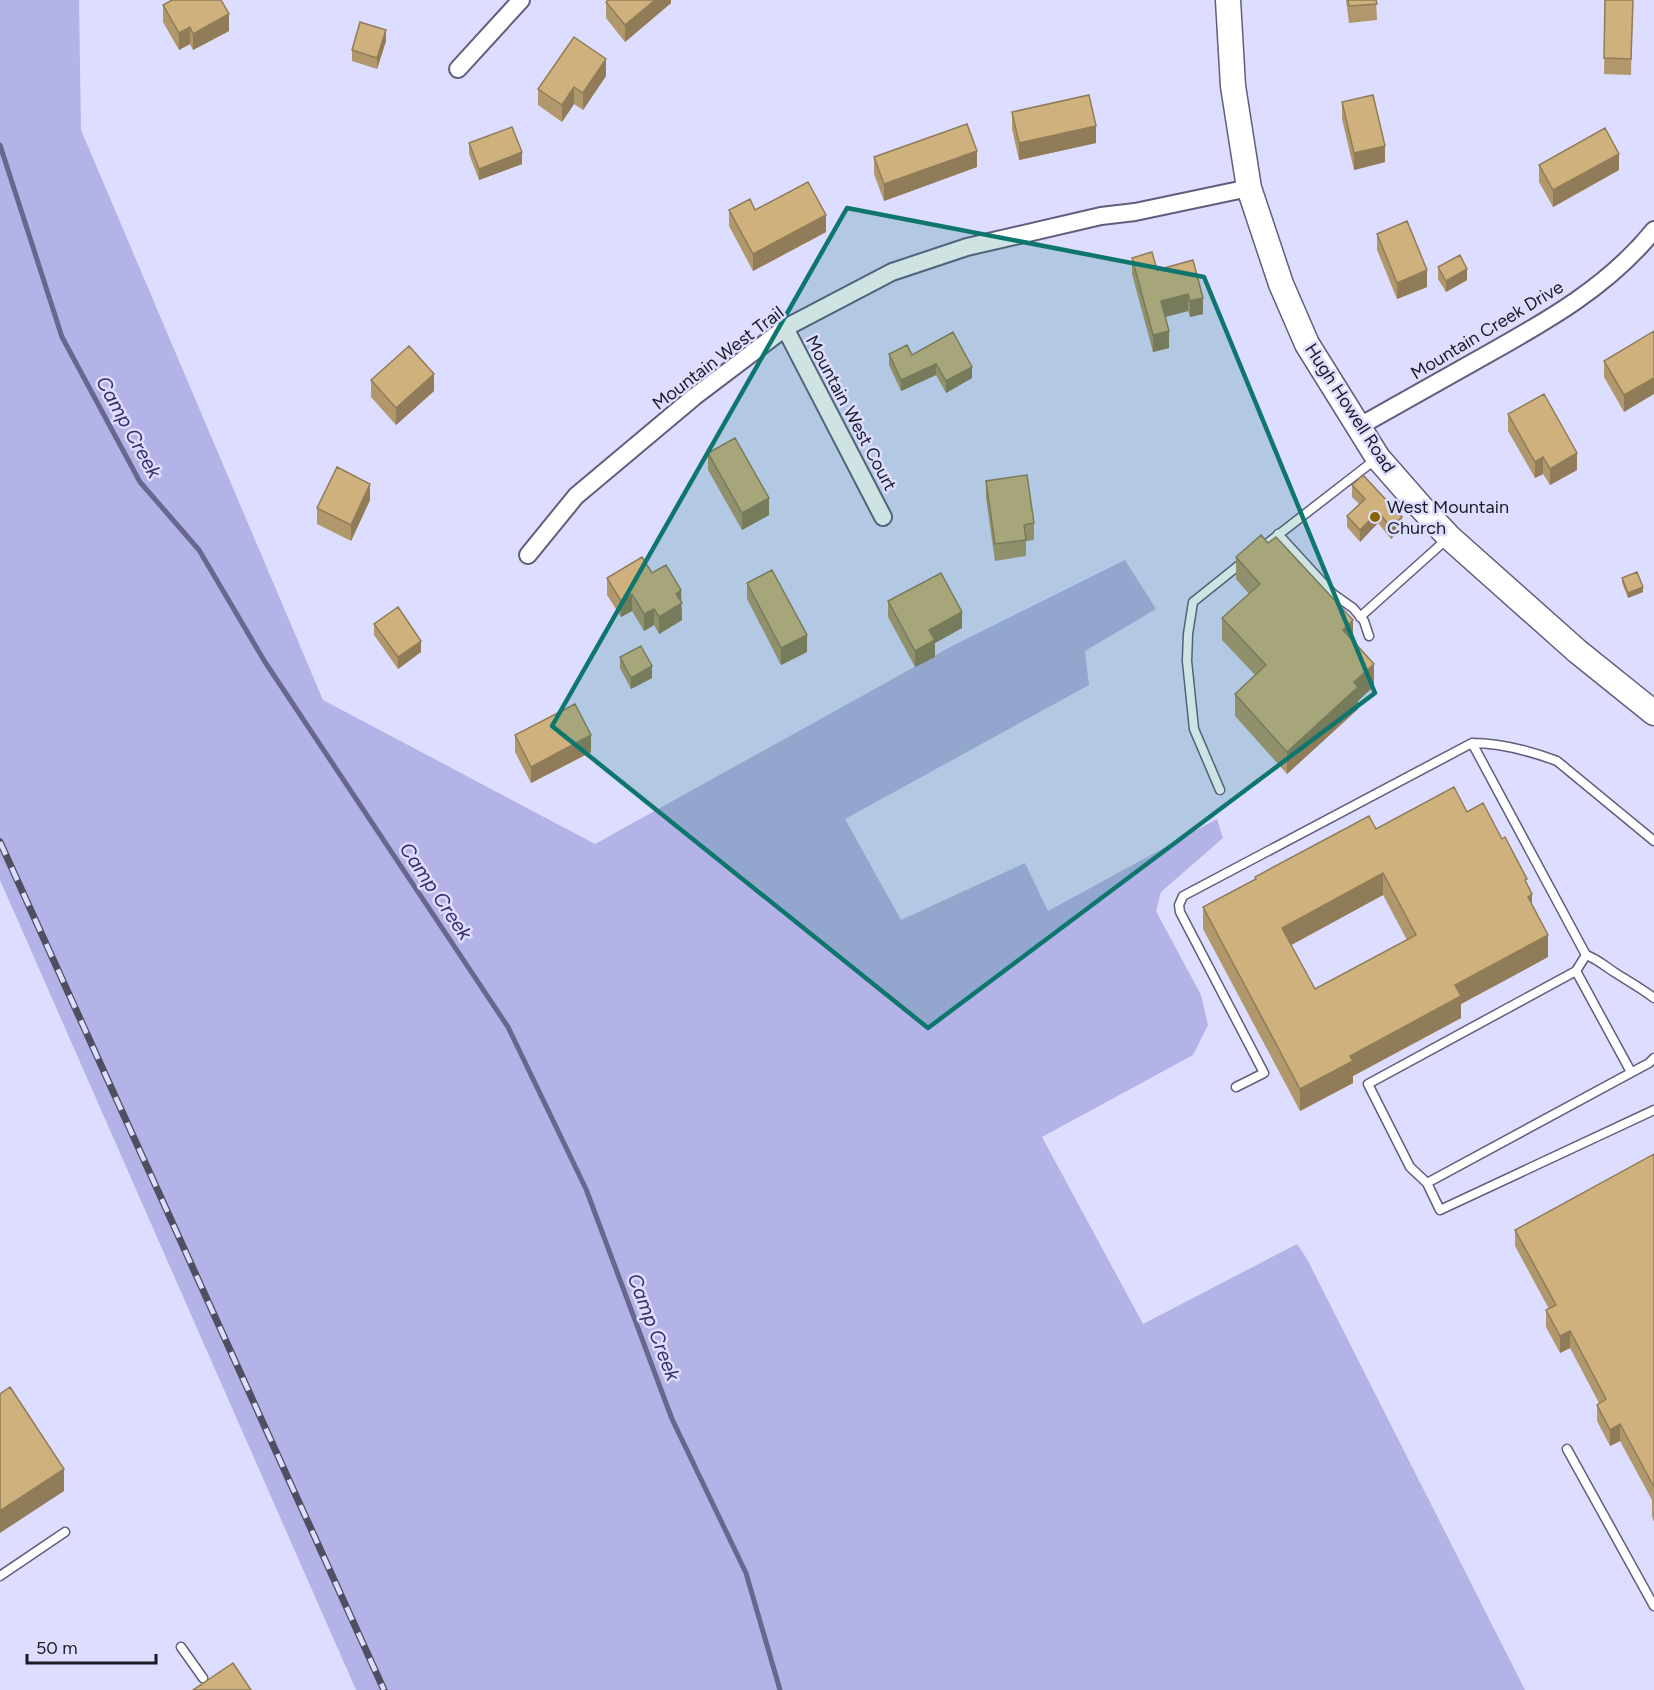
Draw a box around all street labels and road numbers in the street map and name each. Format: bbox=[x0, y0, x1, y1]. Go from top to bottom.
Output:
street label: Mountain Creek Drive bbox=[1407, 276, 1567, 384]
street label: Mountain West Trail bbox=[648, 301, 788, 415]
street label: Mountain West Court bbox=[801, 332, 901, 495]
street label: Hugh Howell Road bbox=[1300, 339, 1400, 477]

